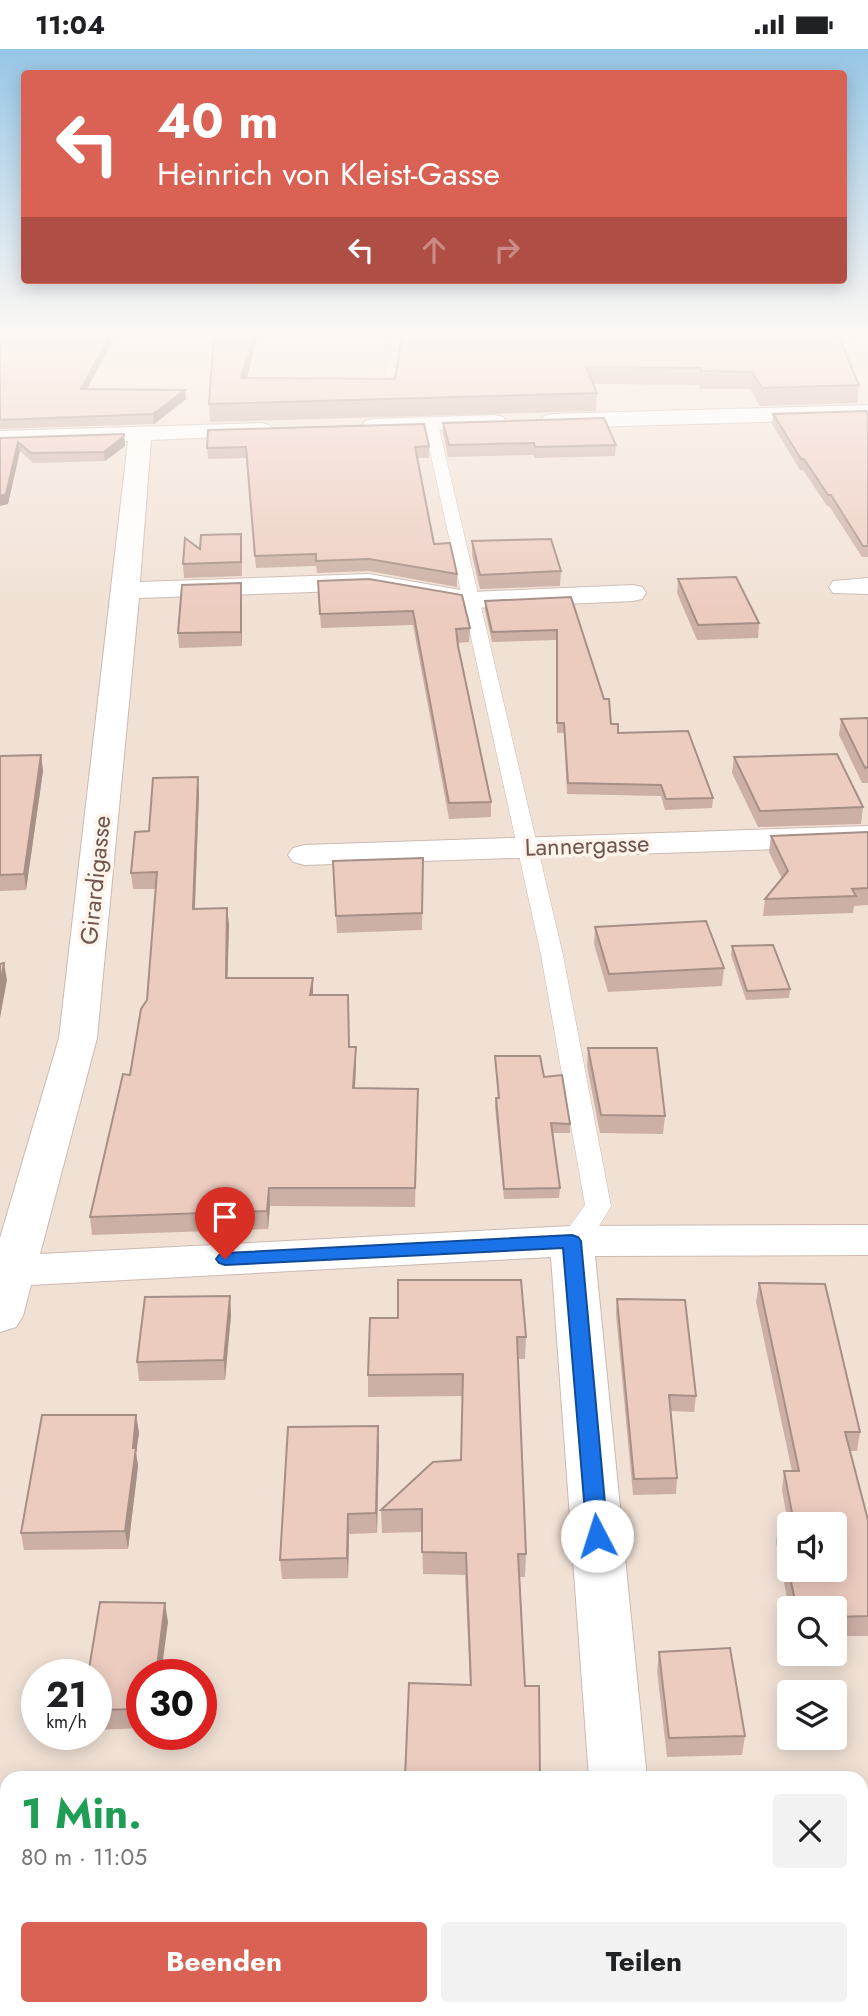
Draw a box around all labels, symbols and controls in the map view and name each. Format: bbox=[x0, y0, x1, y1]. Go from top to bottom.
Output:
text: 11:04 bbox=[35, 6, 105, 44]
text: 40 m bbox=[157, 86, 279, 156]
icon: left bbox=[42, 98, 133, 189]
text: Heinrich von Kleist-Gasse bbox=[157, 151, 500, 197]
icon: left bbox=[342, 231, 380, 269]
icon: ahead bbox=[415, 231, 453, 269]
icon: right bbox=[488, 231, 526, 269]
street label: Girardigasse bbox=[71, 814, 119, 946]
street label: Lannergasse bbox=[524, 825, 650, 865]
pin bbox=[195, 1187, 255, 1259]
icon: arrive bbox=[206, 1198, 244, 1236]
position arrow bbox=[560, 1499, 634, 1573]
map controls bbox=[777, 1512, 847, 1750]
button: sound bbox=[777, 1512, 847, 1582]
button: search bbox=[777, 1596, 847, 1666]
speed limit sign: 30 bbox=[126, 1659, 217, 1750]
text: 21 bbox=[46, 1670, 87, 1720]
button: layers bbox=[777, 1680, 847, 1750]
text: km/h bbox=[46, 1709, 87, 1735]
text: 1 Min. bbox=[21, 1783, 142, 1844]
button: close bbox=[773, 1794, 847, 1868]
text: 80 m · 11:05 bbox=[21, 1840, 147, 1874]
button: Beenden bbox=[21, 1922, 427, 2002]
button: Teilen bbox=[441, 1922, 847, 2002]

